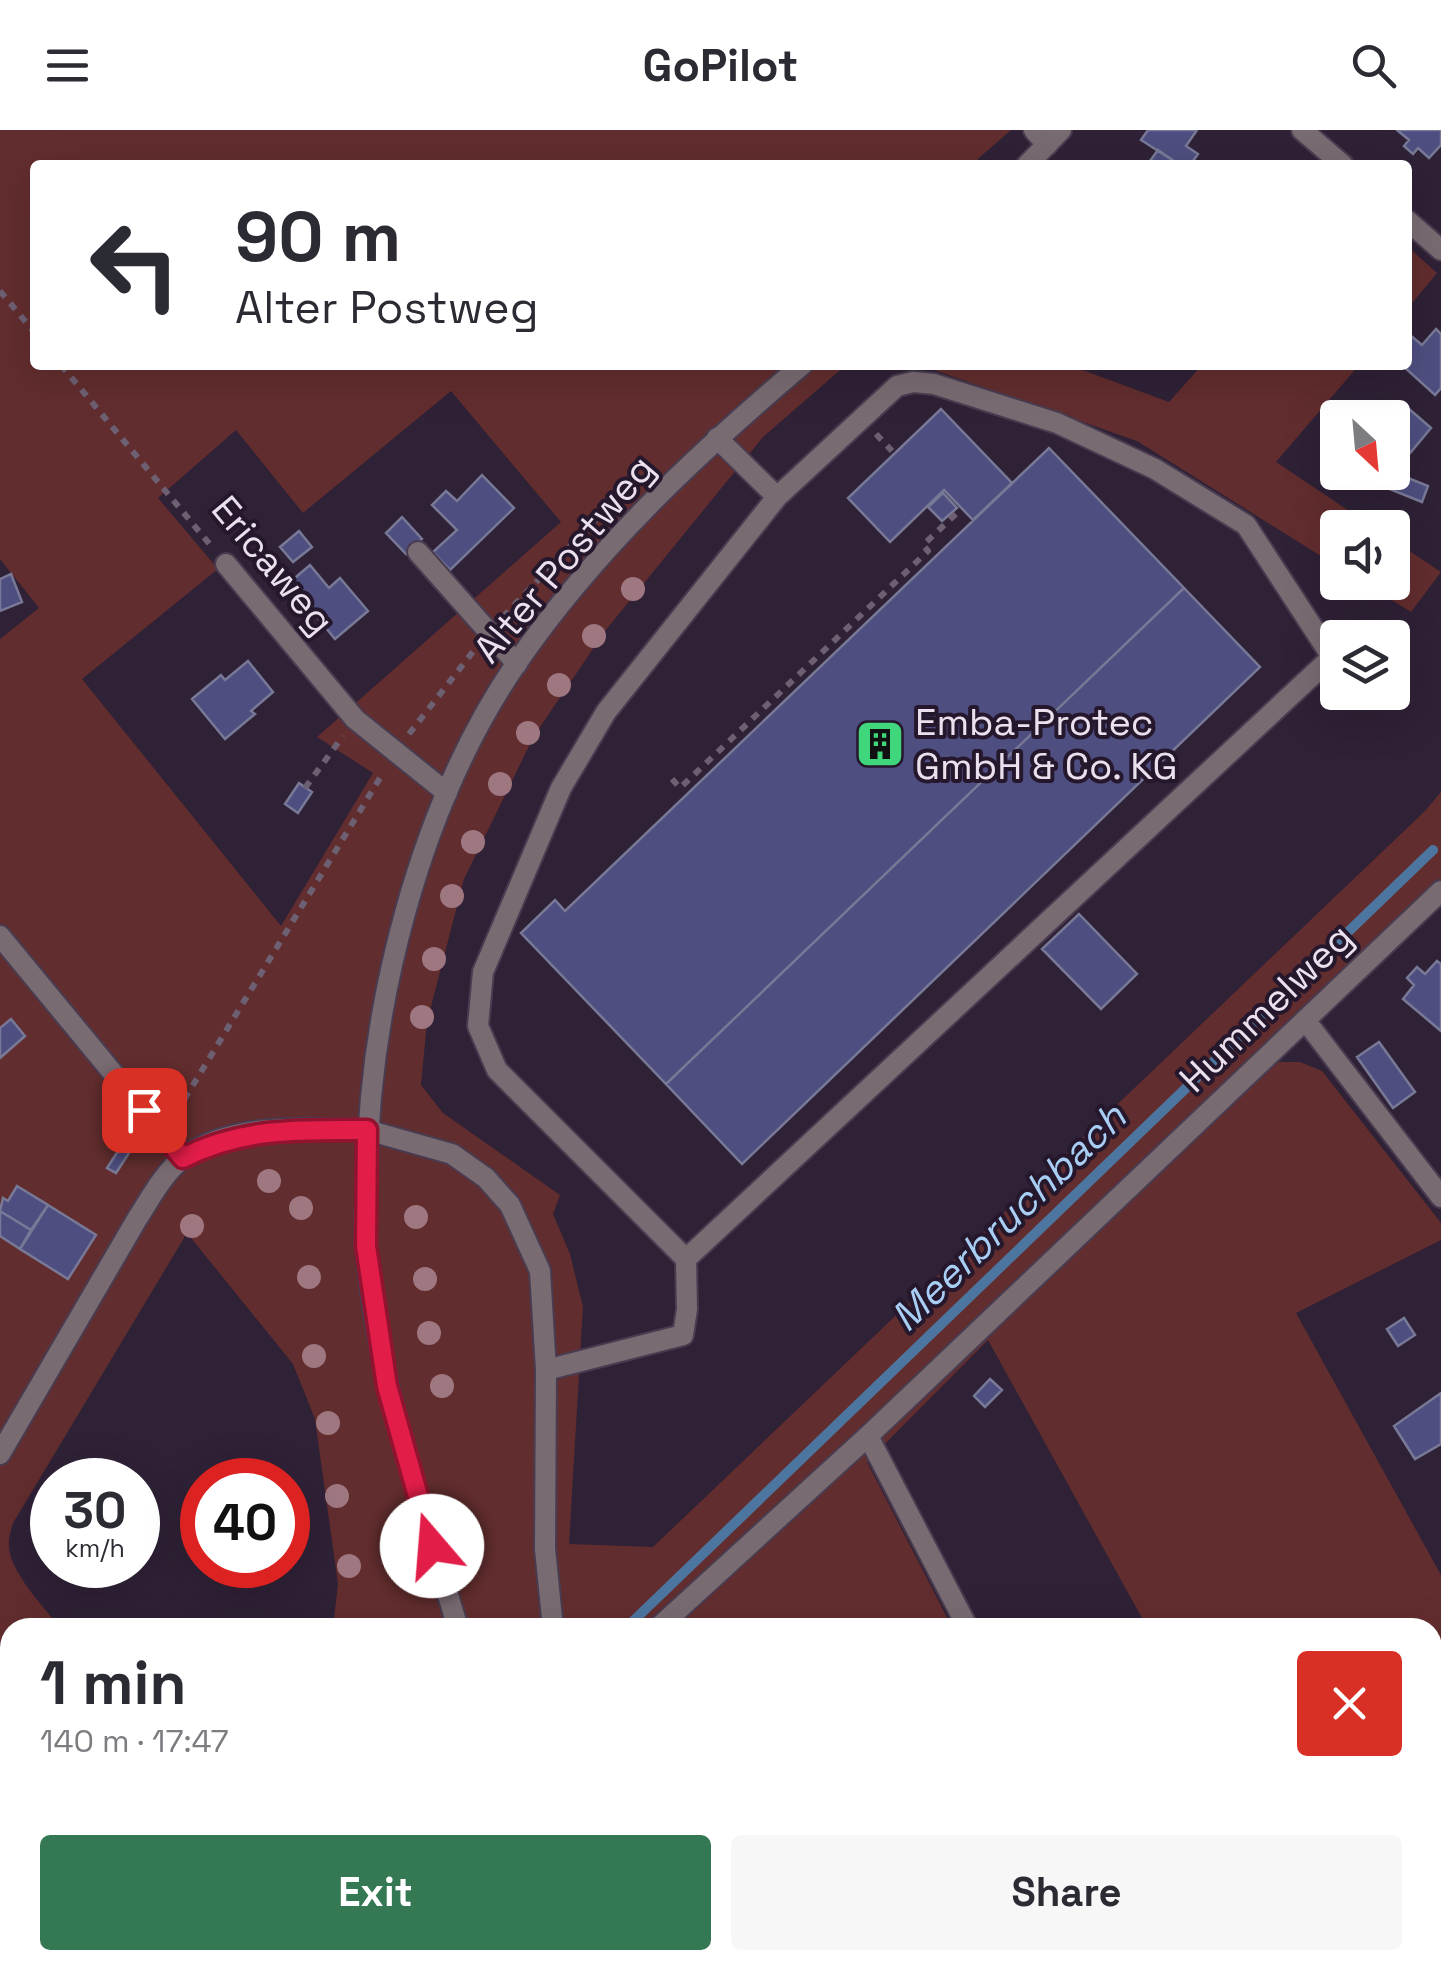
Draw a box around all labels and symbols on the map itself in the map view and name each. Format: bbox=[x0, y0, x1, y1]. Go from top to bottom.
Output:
north arrow bbox=[1320, 400, 1410, 490]
street label: Alter Postweg bbox=[463, 445, 665, 673]
street label: Ericaweg bbox=[201, 486, 345, 644]
place label: Emba-Protec GmbH & Co. KG bbox=[915, 698, 1178, 790]
building icon: Emba-Protec GmbH & Co. KG bbox=[854, 718, 906, 770]
street label: Hummelweg bbox=[1169, 914, 1363, 1102]
pin bbox=[102, 1068, 187, 1153]
water label: Meerbruchbach bbox=[880, 1091, 1138, 1342]
speed limit sign: 40 bbox=[180, 1458, 310, 1588]
position arrow bbox=[380, 1494, 484, 1598]

